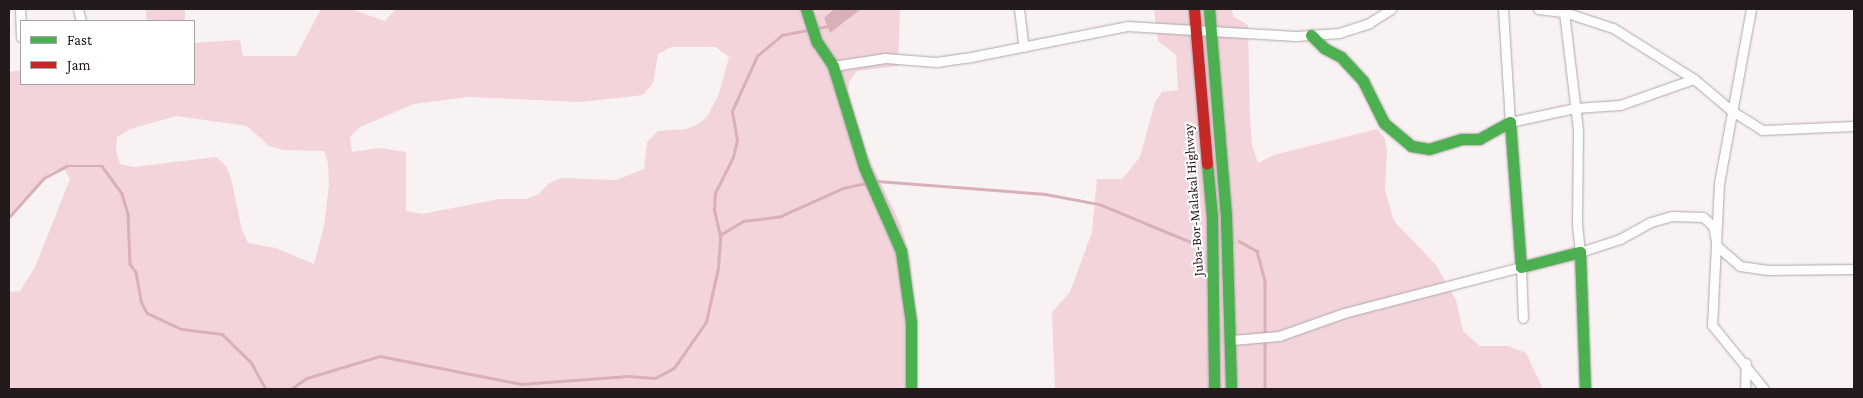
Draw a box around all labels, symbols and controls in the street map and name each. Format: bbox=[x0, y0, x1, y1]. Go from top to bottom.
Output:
legend bbox=[20, 20, 195, 85]
text: Fast bbox=[67, 32, 92, 48]
text: Jam bbox=[67, 57, 90, 73]
street label: Juba-Bor-Malakal Highway bbox=[1179, 123, 1207, 277]

